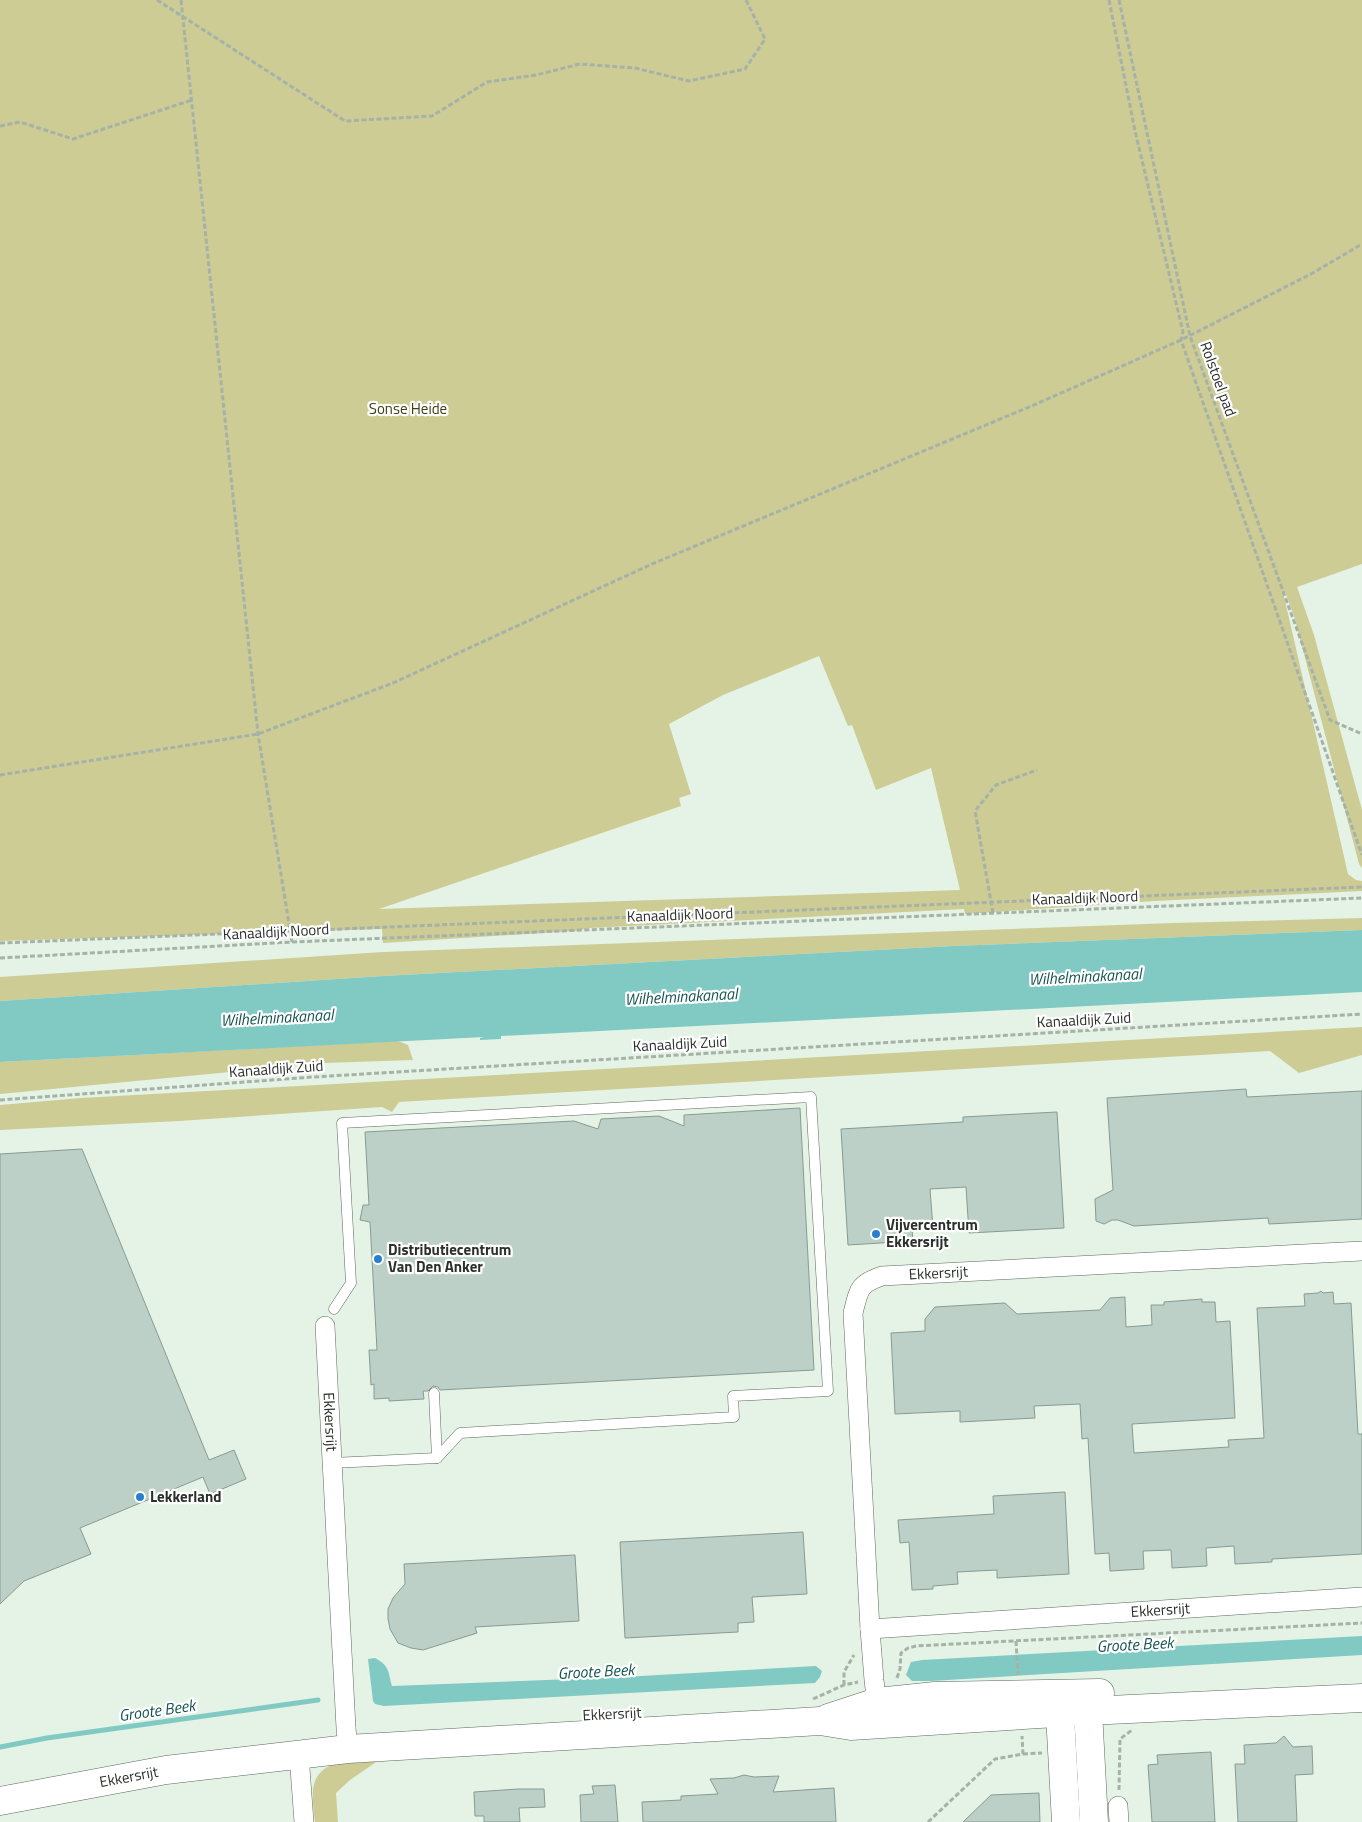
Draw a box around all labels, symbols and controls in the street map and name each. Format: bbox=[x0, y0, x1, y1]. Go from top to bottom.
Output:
street label: Rolstoel pad bbox=[1194, 338, 1243, 420]
park label: Sonse Heide bbox=[369, 397, 447, 420]
street label: Kanaaldijk Noord bbox=[1031, 884, 1139, 911]
street label: Kanaaldijk Noord bbox=[626, 901, 734, 928]
street label: Kanaaldijk Noord bbox=[222, 917, 330, 946]
water label: Wilhelminakanaal bbox=[1028, 961, 1143, 991]
water label: Wilhelminakanaal bbox=[624, 981, 739, 1011]
water label: Wilhelminakanaal bbox=[220, 1002, 335, 1032]
street label: Kanaaldijk Zuid bbox=[1036, 1006, 1132, 1033]
street label: Kanaaldijk Zuid bbox=[632, 1030, 728, 1057]
street label: Kanaaldijk Zuid bbox=[228, 1054, 324, 1083]
place label: Vijvercentrum Ekkersrijt bbox=[886, 1213, 978, 1253]
marker: Vijvercentrum Ekkersrijt bbox=[870, 1228, 882, 1240]
place label: Distributiecentrum Van Den Anker bbox=[388, 1238, 511, 1278]
marker: Distributiecentrum Van Den Anker bbox=[372, 1253, 384, 1265]
street label: Ekkersrijt bbox=[908, 1260, 969, 1286]
street label: Ekkersrijt bbox=[317, 1392, 344, 1453]
place label: Lekkerland bbox=[150, 1485, 222, 1508]
marker: Lekkerland bbox=[134, 1491, 146, 1503]
street label: Ekkersrijt bbox=[1130, 1596, 1191, 1623]
water label: Groote Beek bbox=[1096, 1630, 1176, 1658]
water label: Groote Beek bbox=[557, 1657, 637, 1685]
water label: Groote Beek bbox=[117, 1693, 199, 1727]
street label: Ekkersrijt bbox=[582, 1700, 643, 1727]
street label: Ekkersrijt bbox=[97, 1760, 161, 1793]

